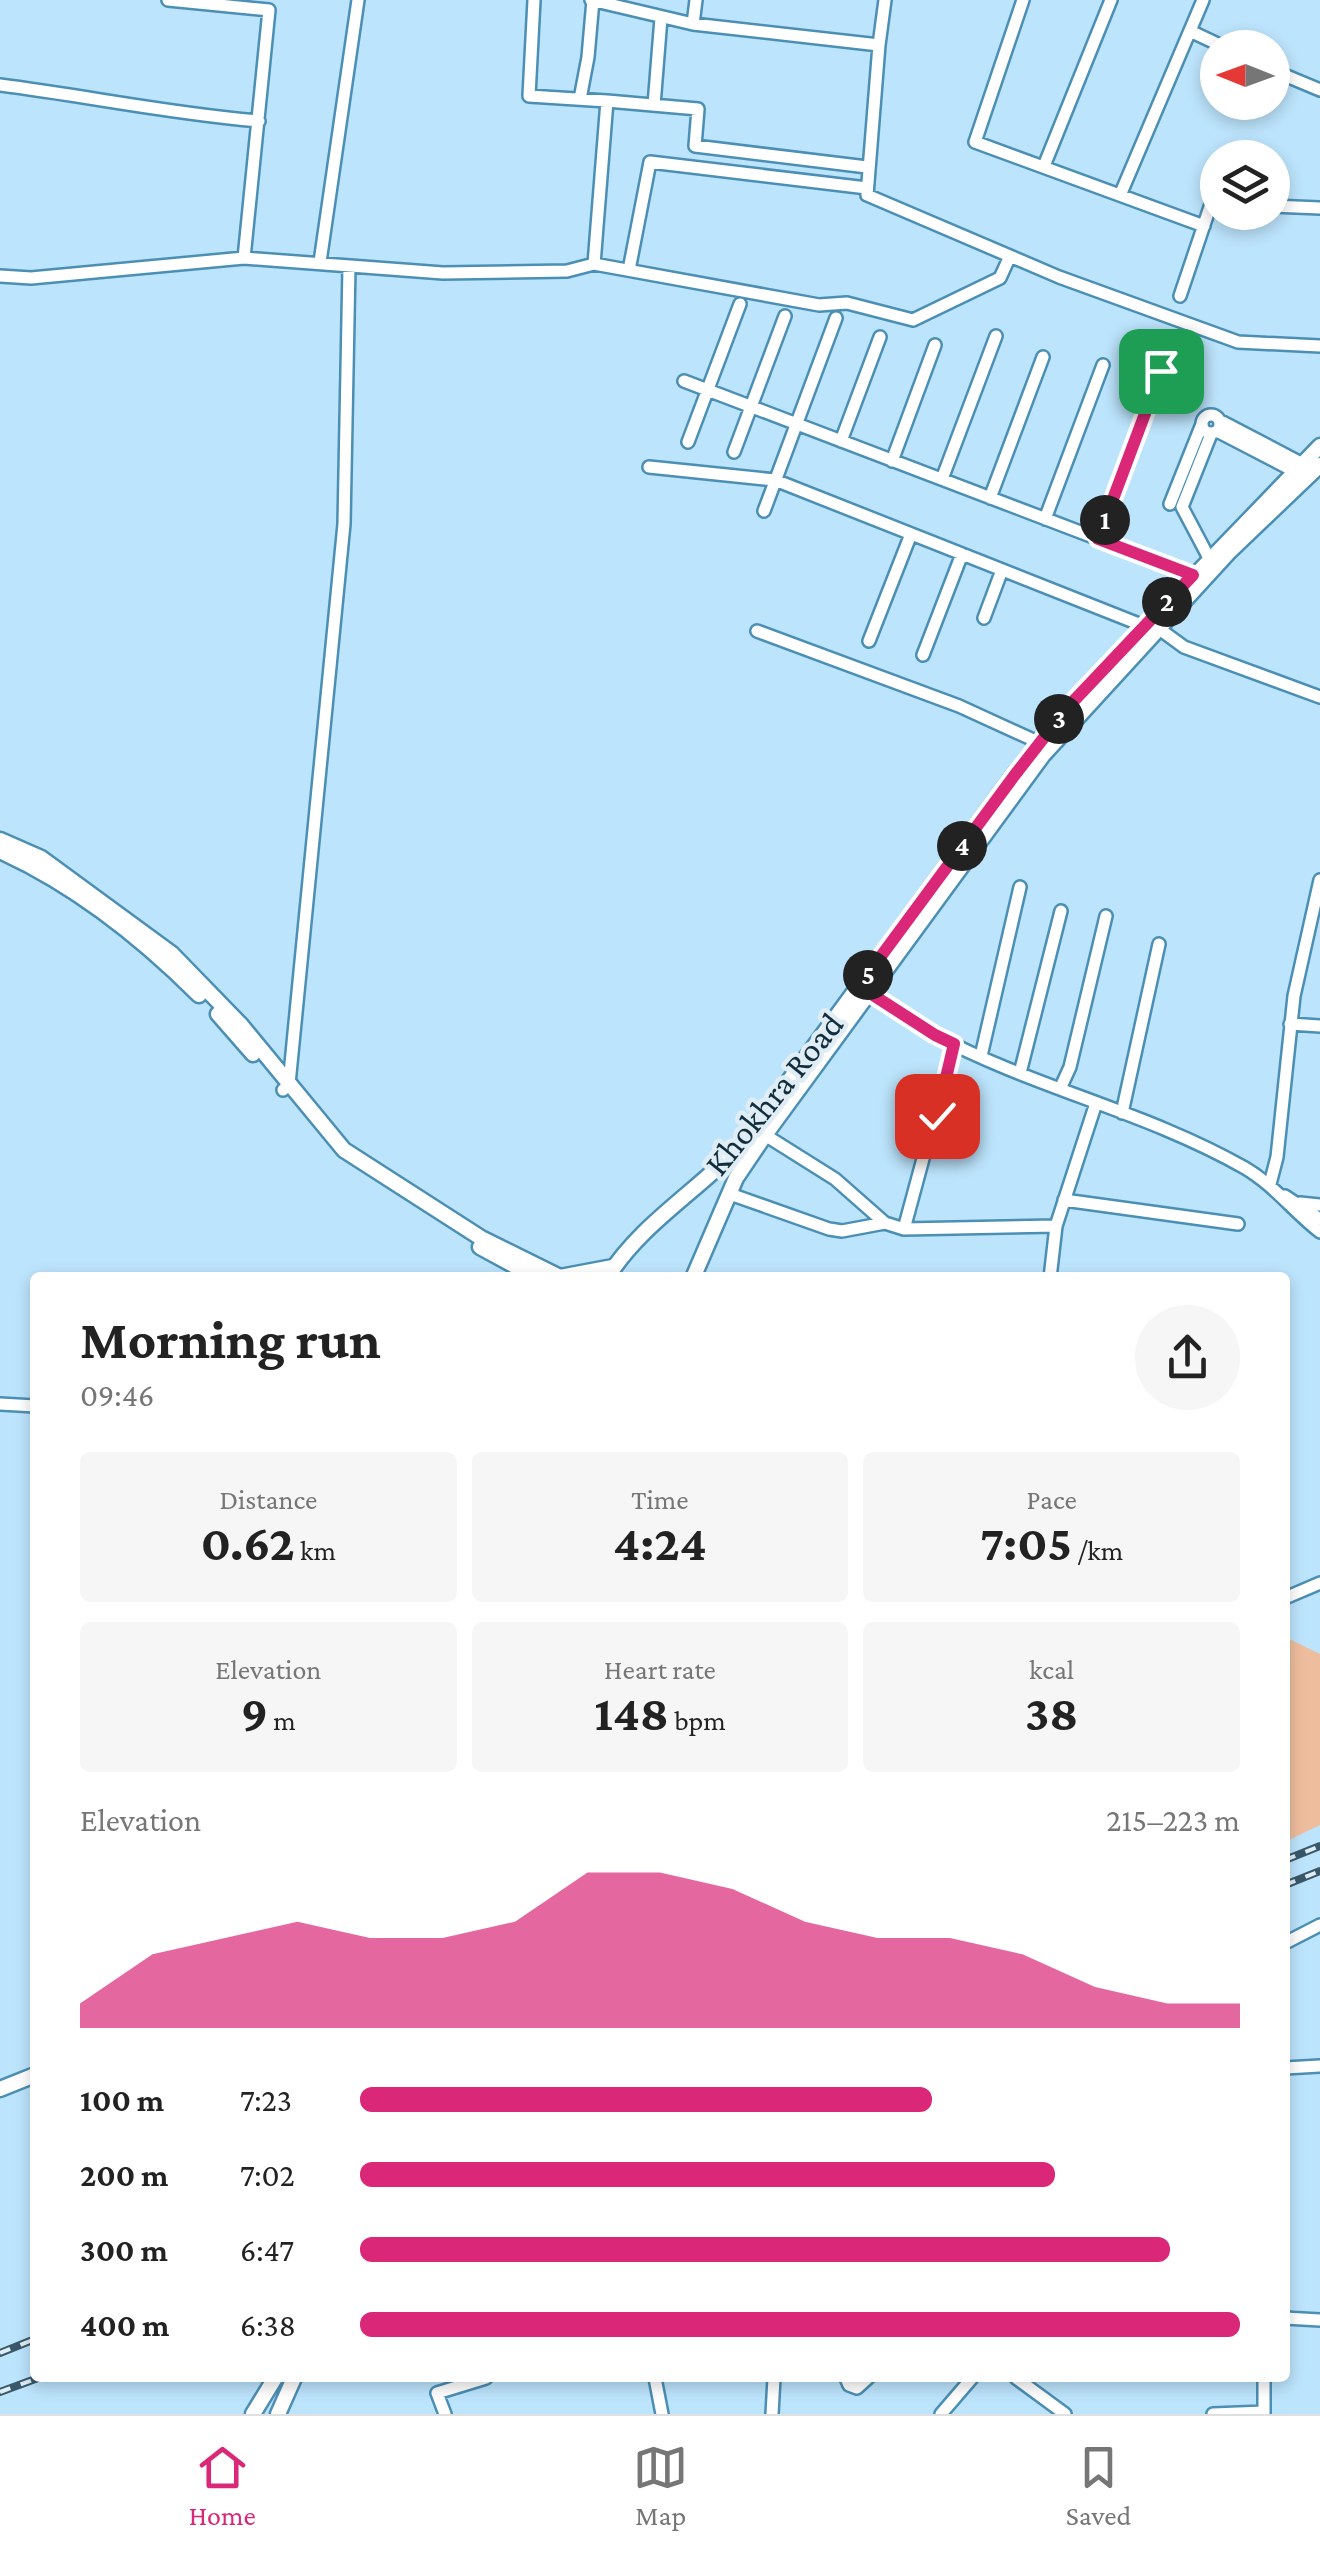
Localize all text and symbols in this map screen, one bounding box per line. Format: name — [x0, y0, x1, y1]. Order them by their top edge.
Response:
north arrow — [1200, 30, 1290, 120]
map controls — [1200, 30, 1290, 230]
button: layers — [1200, 140, 1290, 230]
pin — [1119, 329, 1204, 414]
icon: arrive — [1134, 344, 1189, 399]
pin: 1 — [1080, 495, 1130, 545]
text: 1 — [1100, 504, 1110, 535]
pin: 2 — [1142, 577, 1192, 627]
text: 2 — [1160, 586, 1174, 617]
pin: 3 — [1034, 694, 1084, 744]
text: 3 — [1052, 703, 1066, 734]
pin: 4 — [937, 821, 987, 871]
text: 4 — [954, 830, 970, 861]
pin: 5 — [843, 950, 893, 1000]
text: 5 — [861, 959, 875, 990]
street label: Khokhra Road — [697, 1005, 851, 1183]
pin — [895, 1074, 980, 1159]
icon: check — [910, 1089, 965, 1144]
button: share — [1135, 1305, 1240, 1410]
text: Morning run — [80, 1309, 381, 1370]
text: 09:46 — [80, 1377, 154, 1413]
text: Distance — [219, 1484, 317, 1515]
text: Time — [631, 1484, 689, 1515]
text: Pace — [1026, 1484, 1077, 1515]
text: 0.62 — [201, 1515, 295, 1571]
text: 4:24 — [613, 1515, 707, 1571]
text: 7:05 — [980, 1515, 1072, 1571]
text: km — [295, 1535, 336, 1566]
text: /km — [1072, 1535, 1123, 1566]
text: Elevation — [215, 1654, 321, 1685]
text: Heart rate — [604, 1654, 716, 1685]
text: kcal — [1029, 1654, 1074, 1685]
text: 9 — [241, 1685, 268, 1741]
text: 148 — [594, 1685, 669, 1741]
text: 38 — [1025, 1685, 1078, 1741]
text: m — [268, 1705, 296, 1736]
text: bpm — [669, 1705, 726, 1736]
text: Elevation — [80, 1802, 201, 1838]
text: 215–223 m — [1106, 1802, 1240, 1838]
text: 100 m — [80, 2082, 164, 2118]
text: 7:23 — [240, 2082, 292, 2118]
text: 200 m — [80, 2157, 168, 2193]
text: 7:02 — [240, 2157, 295, 2193]
text: 300 m — [80, 2232, 168, 2268]
text: 6:47 — [240, 2232, 294, 2268]
text: 400 m — [80, 2307, 169, 2343]
text: 6:38 — [240, 2307, 296, 2343]
tab: Home — [189, 2440, 256, 2531]
tab: Map — [633, 2440, 688, 2531]
tab: Saved — [1066, 2440, 1131, 2531]

